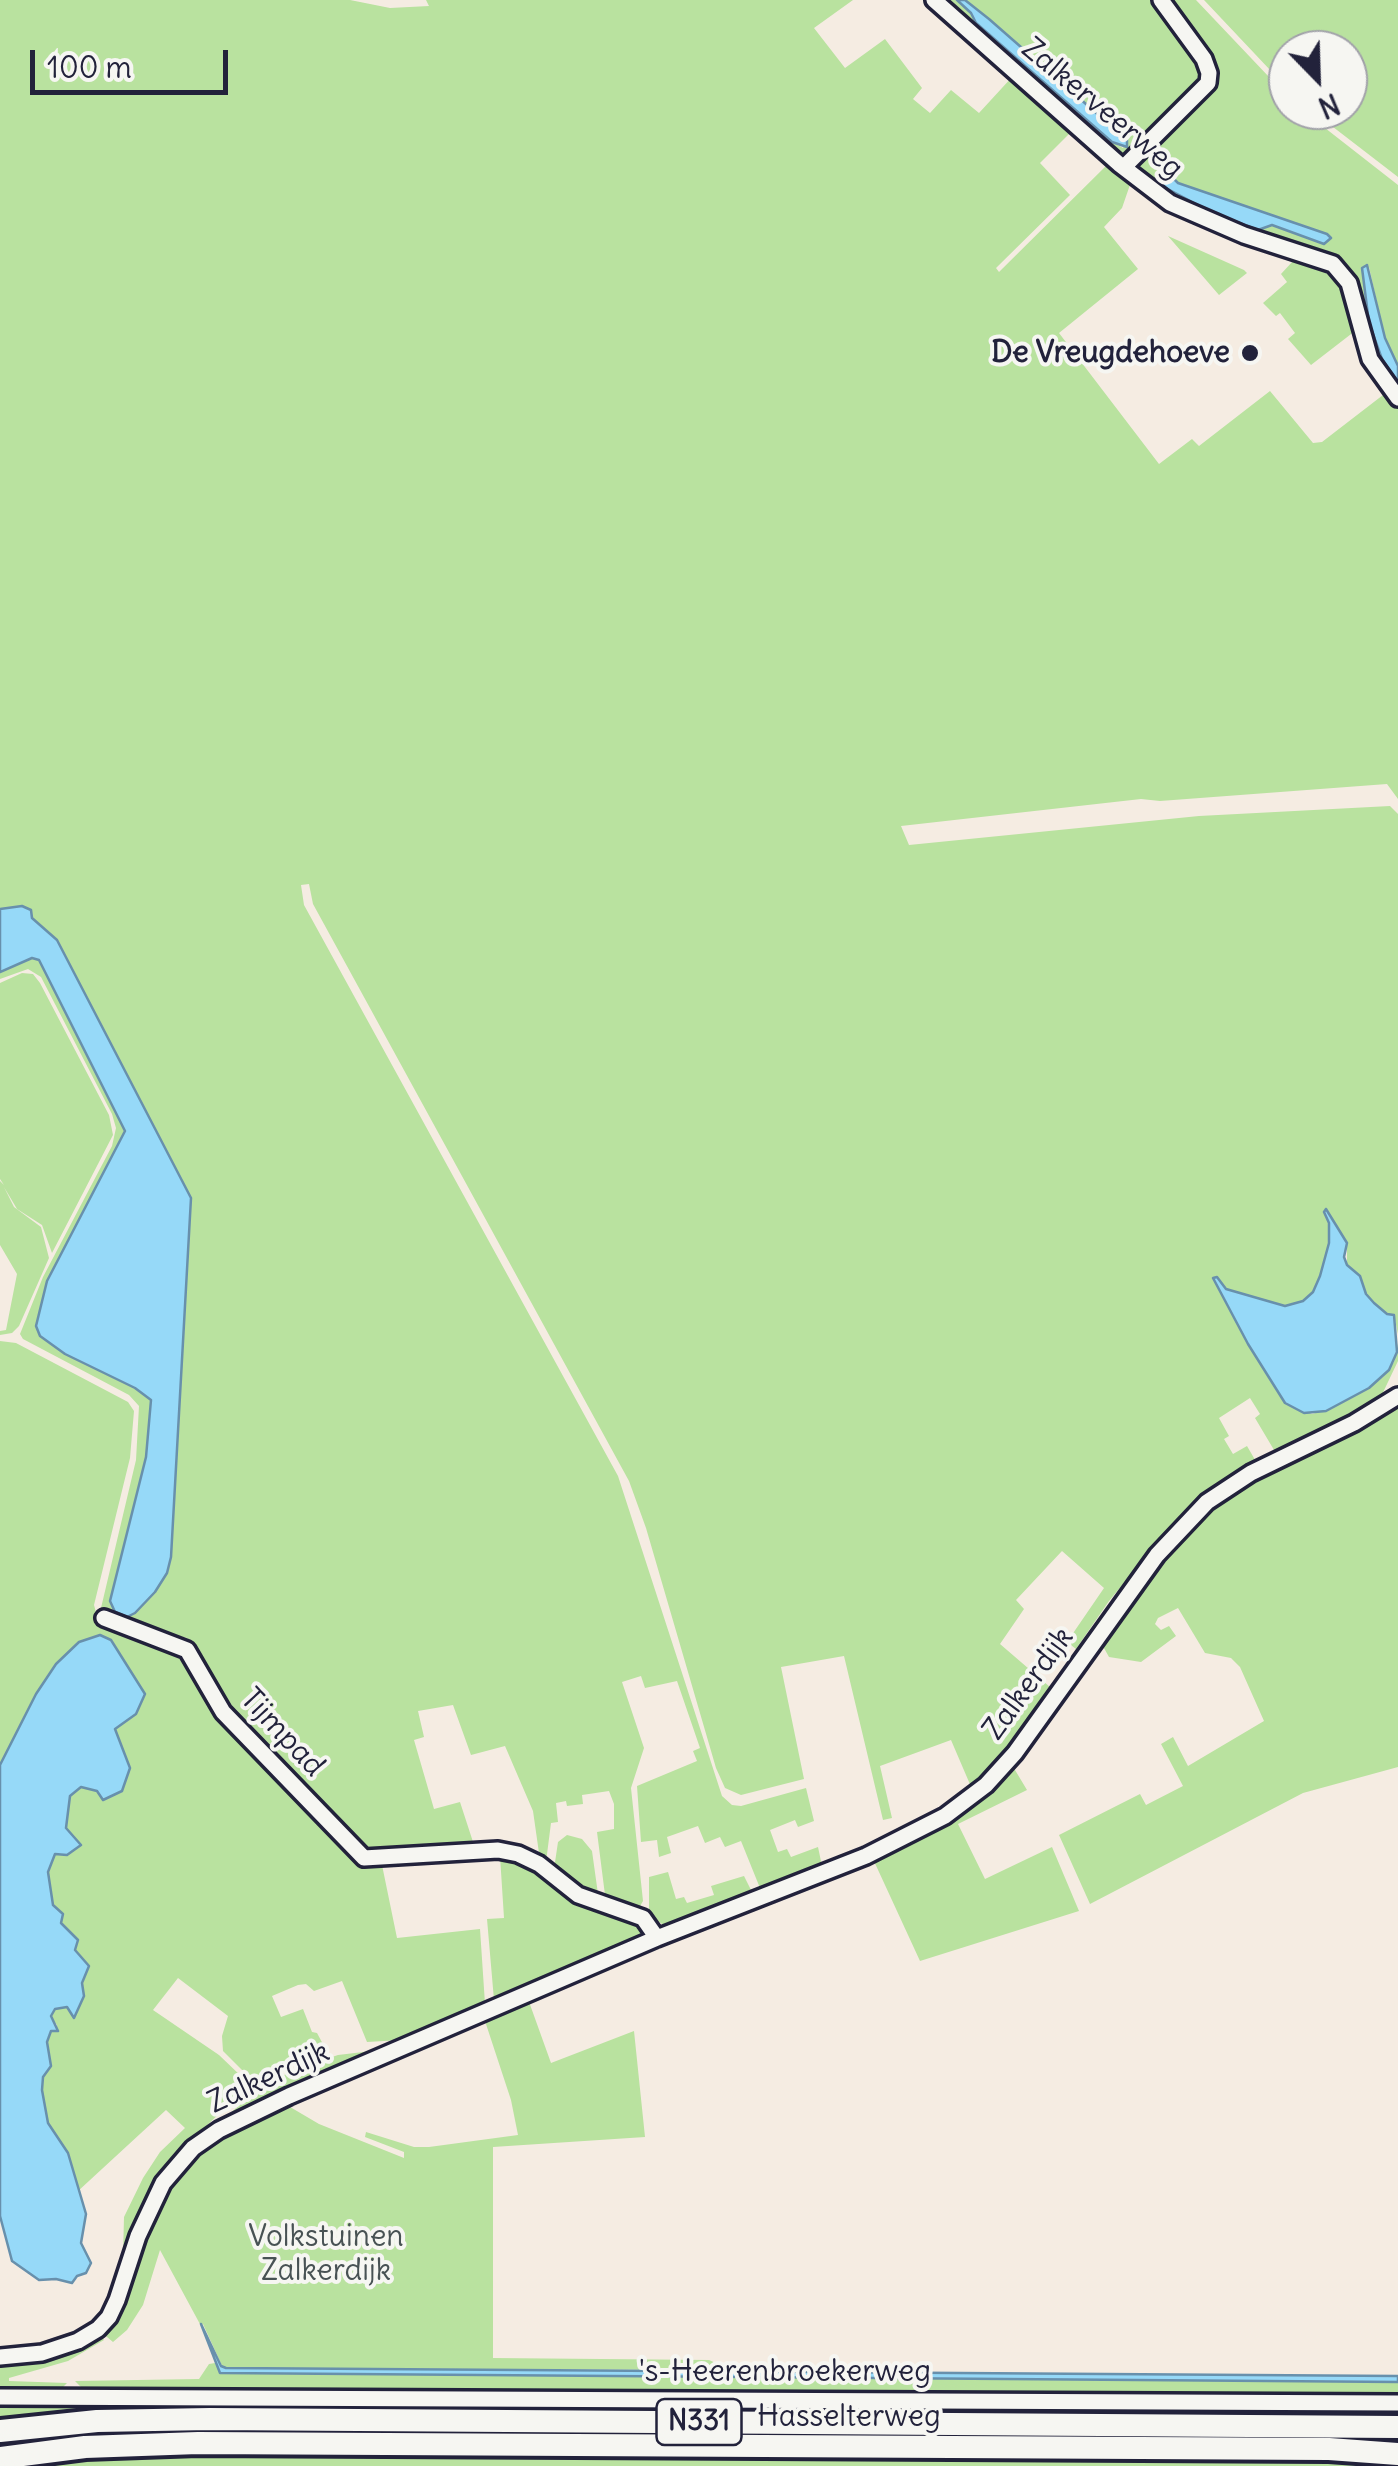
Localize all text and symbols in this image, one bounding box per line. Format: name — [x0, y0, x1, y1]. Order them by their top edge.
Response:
scale bar — [35, 30, 232, 92]
north arrow — [1268, 30, 1368, 130]
street label: Zalkerveerweg — [1014, 31, 1190, 187]
text: 100 m — [47, 48, 132, 86]
text: N — [1313, 85, 1345, 126]
place label: De Vreugdehoeve — [991, 335, 1230, 371]
marker: De Vreugdehoeve — [1239, 342, 1261, 364]
street label: Zalkerdijk — [976, 1621, 1082, 1747]
street label: Tijmpad — [232, 1682, 332, 1784]
street label: Zalkerdijk — [203, 2034, 335, 2122]
park label: Volkstuinen Zalkerdijk — [248, 2219, 404, 2290]
street label: 's-Heerenbroekerweg — [639, 2354, 931, 2390]
road number: N331 — [656, 2399, 742, 2445]
street label: Hasselterweg — [757, 2399, 941, 2435]

